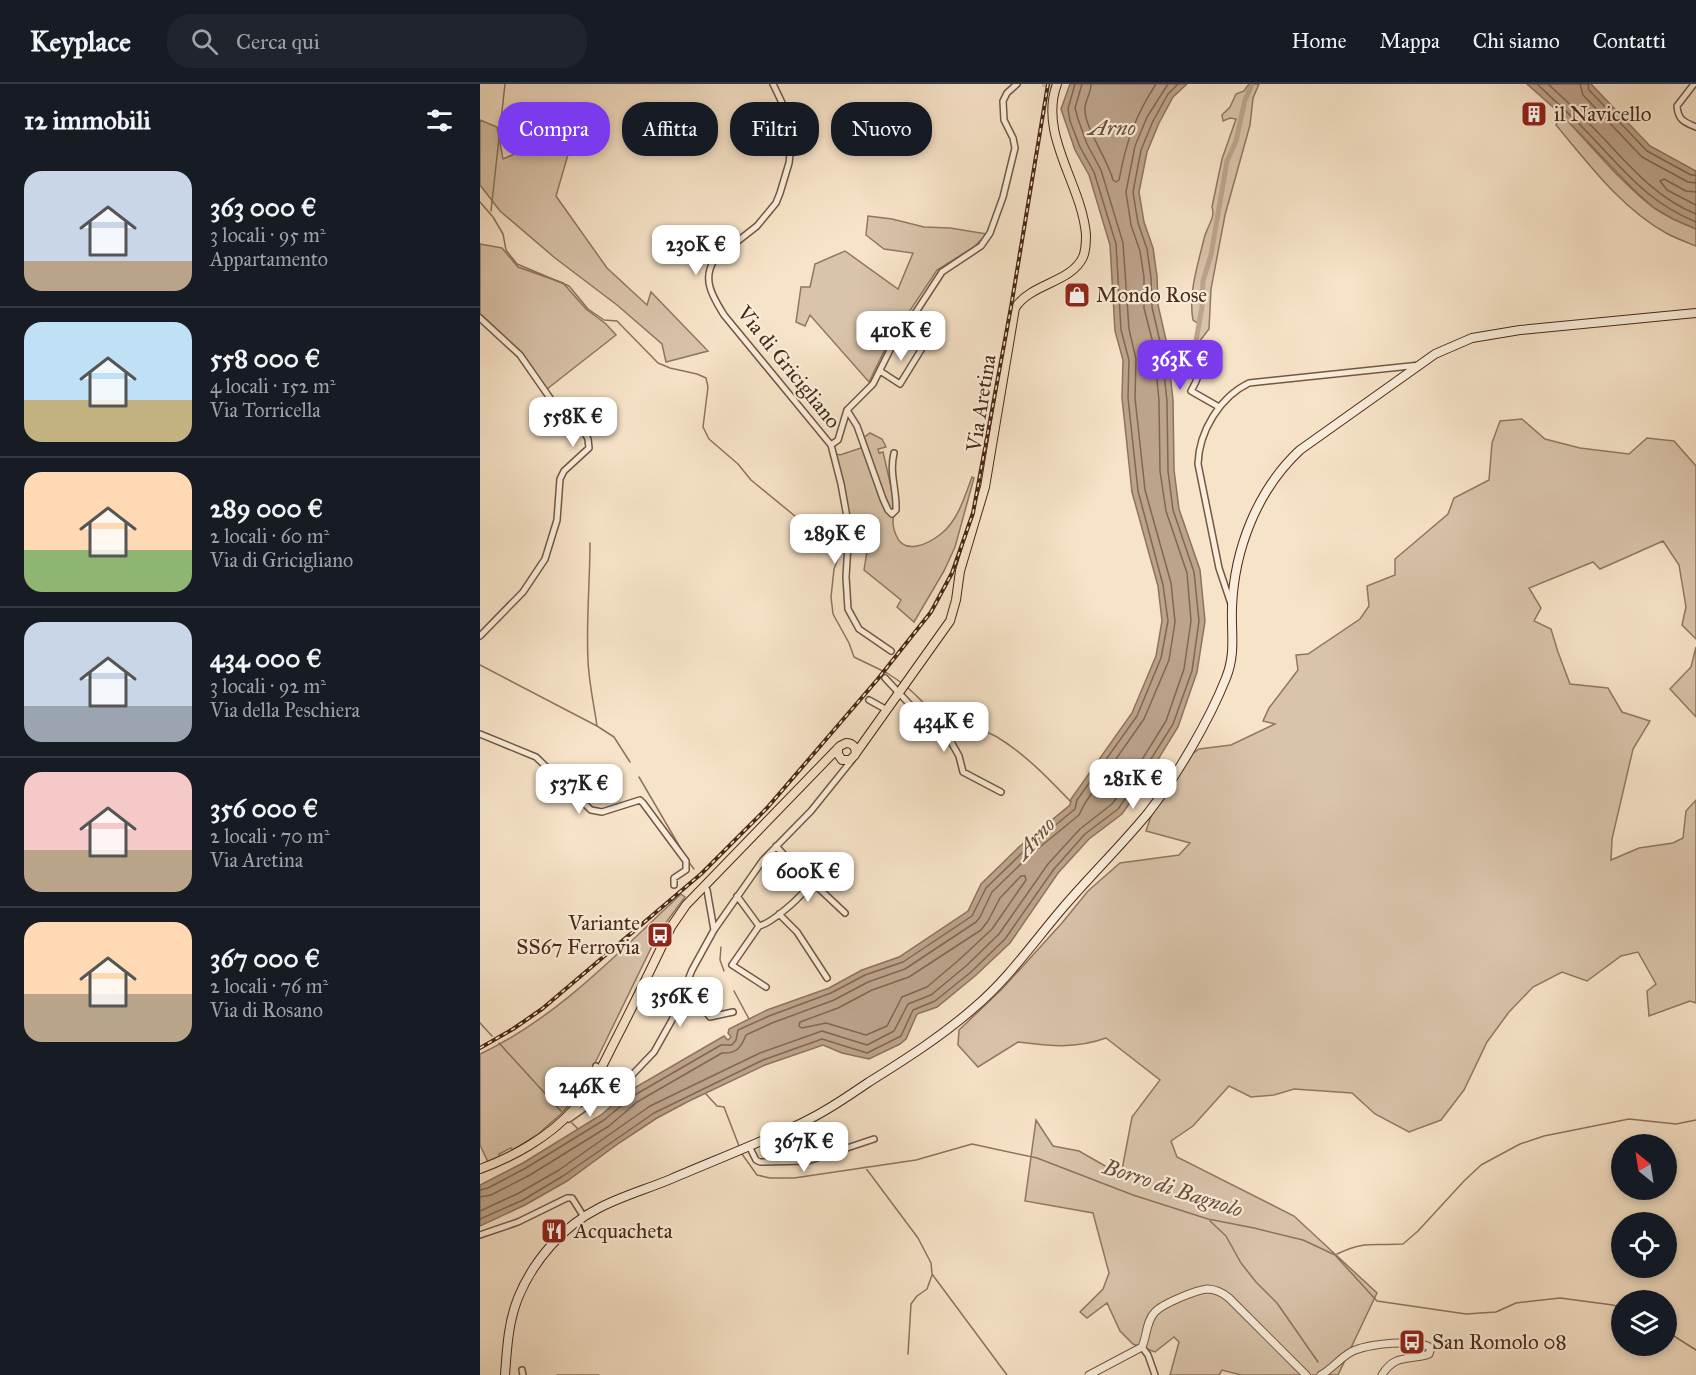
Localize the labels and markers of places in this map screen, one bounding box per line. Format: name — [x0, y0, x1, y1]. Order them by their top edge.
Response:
building icon: il Navicello — [1519, 99, 1549, 129]
place label: il Navicello — [1554, 101, 1652, 127]
pin: 230K € — [647, 225, 745, 276]
shop icon: Mondo Rose — [1062, 280, 1092, 310]
place label: Mondo Rose — [1096, 282, 1207, 308]
pin: 410K € — [852, 311, 950, 362]
pin: 363K € — [1131, 340, 1229, 391]
pin: 558K € — [524, 397, 622, 448]
pin: 289K € — [786, 514, 884, 565]
pin: 434K € — [895, 702, 993, 753]
pin: 281K € — [1084, 759, 1182, 810]
pin: 537K € — [530, 764, 628, 815]
pin: 600K € — [759, 852, 857, 903]
place label: Variante SS67 Ferrovia — [516, 910, 640, 960]
bus stop icon: Variante SS67 Ferrovia — [645, 920, 675, 950]
pin: 356K € — [631, 977, 729, 1028]
pin: 246K € — [541, 1067, 639, 1118]
pin: 367K € — [755, 1122, 853, 1173]
restaurant icon: Acquacheta — [539, 1216, 569, 1246]
place label: Acquacheta — [573, 1218, 673, 1244]
bus stop icon: San Romolo 08 — [1397, 1327, 1427, 1357]
place label: San Romolo 08 — [1432, 1329, 1567, 1355]

